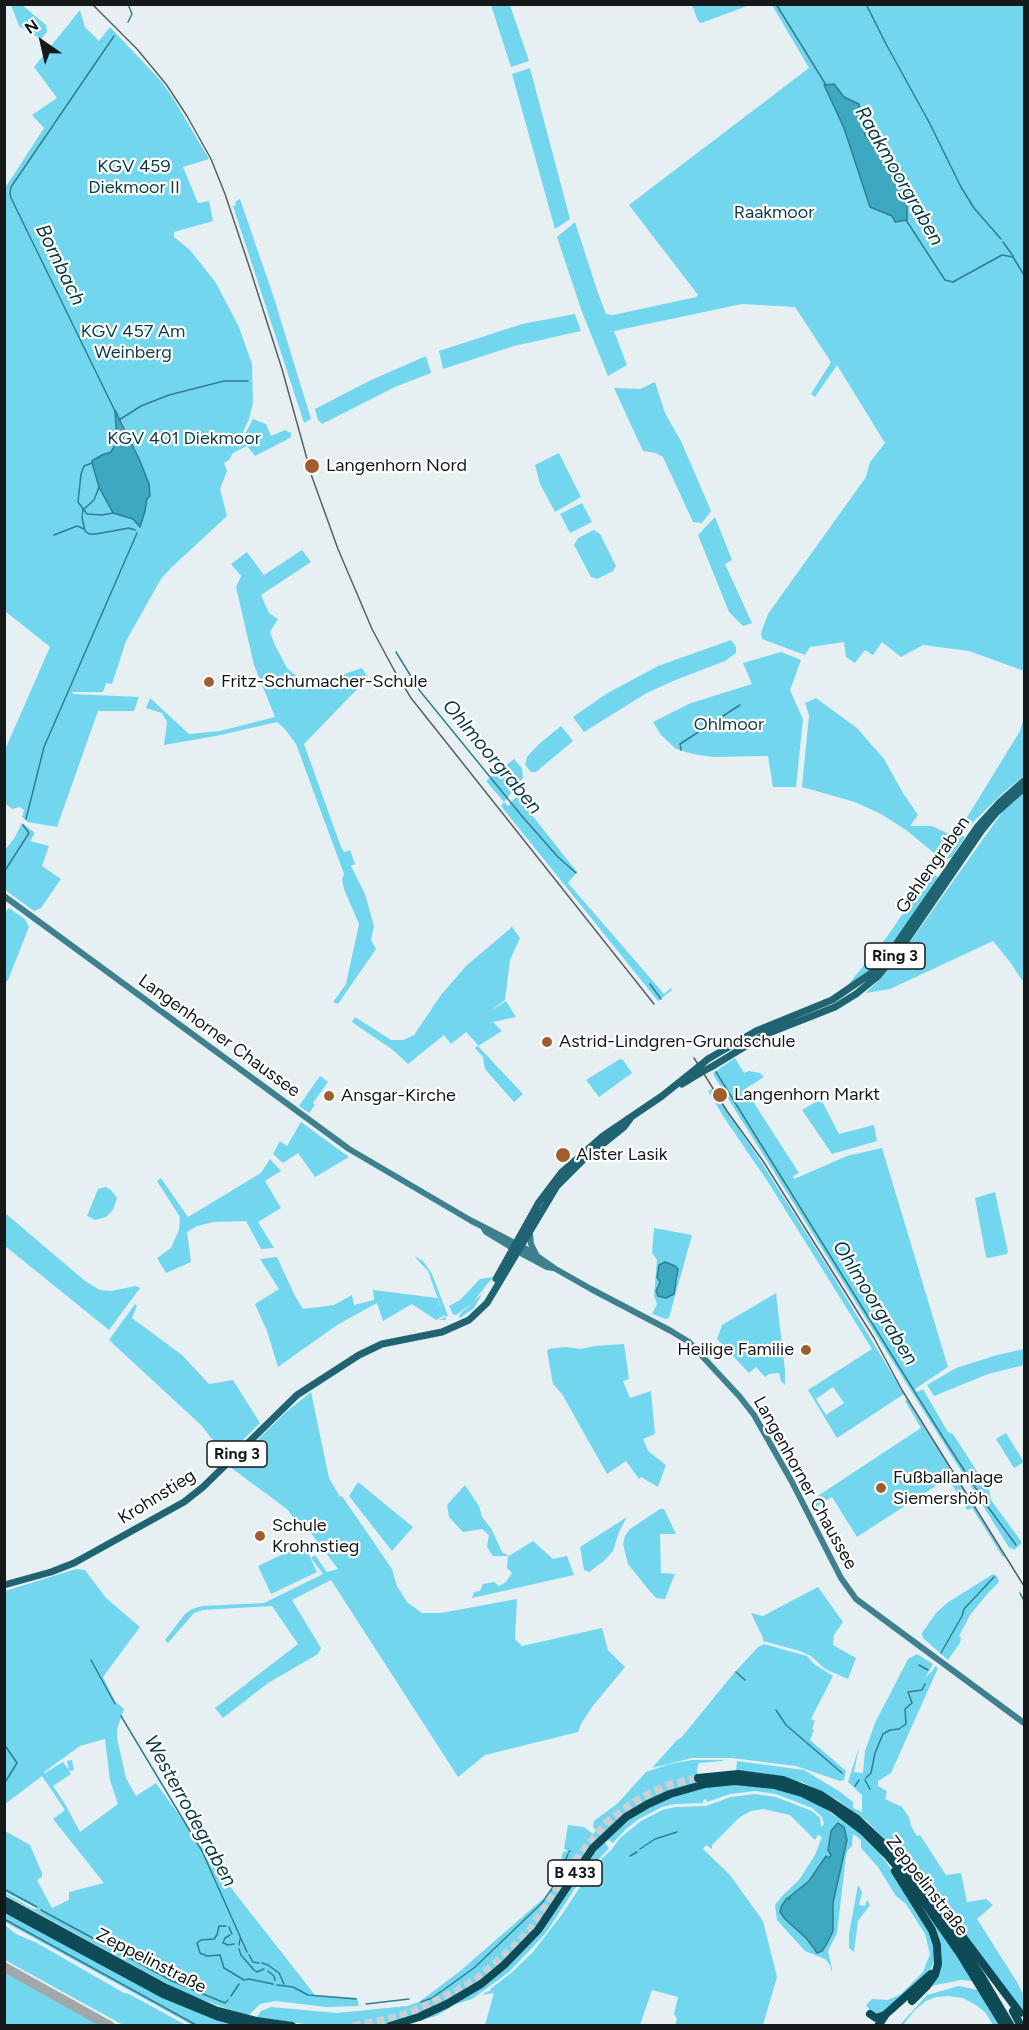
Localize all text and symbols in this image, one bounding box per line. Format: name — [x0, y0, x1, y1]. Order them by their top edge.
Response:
north arrow — [12, 12, 72, 72]
text: N — [21, 15, 42, 38]
water label: Raakmoorgraben — [849, 102, 949, 250]
park label: KGV 459 Diekmoor II — [88, 156, 180, 198]
park label: Raakmoor — [734, 202, 814, 224]
water label: Bornbach — [30, 220, 90, 310]
park label: KGV 457 Am Weinberg — [81, 321, 185, 364]
park label: KGV 401 Diekmoor — [107, 428, 261, 450]
place label: Langenhorn Nord — [326, 455, 467, 477]
marker: Langenhorn Nord — [303, 457, 321, 475]
place label: Fritz-Schumacher-Schule — [221, 671, 427, 693]
marker: Fritz-Schumacher-Schule — [202, 675, 216, 689]
water label: Ohlmoorgraben — [437, 695, 547, 819]
park label: Ohlmoor — [694, 714, 764, 736]
street label: Gehlengraben — [892, 812, 974, 918]
road number: Ring 3 — [865, 943, 925, 969]
street label: Langenhorner Chaussee — [134, 970, 304, 1102]
place label: Astrid-Lindgren-Grundschule — [559, 1031, 795, 1053]
marker: Astrid-Lindgren-Grundschule — [540, 1035, 554, 1049]
place label: Langenhorn Markt — [734, 1084, 880, 1106]
place label: Ansgar-Kirche — [341, 1085, 456, 1107]
marker: Langenhorn Markt — [711, 1086, 729, 1104]
marker: Ansgar-Kirche — [322, 1089, 336, 1103]
place label: Alster Lasik — [576, 1144, 667, 1166]
marker: Alster Lasik — [554, 1146, 572, 1164]
water label: Ohlmoorgraben — [827, 1236, 923, 1370]
place label: Heilige Familie — [677, 1339, 794, 1361]
marker: Heilige Familie — [799, 1343, 813, 1357]
street label: Langenhorner Chaussee — [748, 1393, 862, 1573]
road number: Ring 3 — [207, 1441, 267, 1467]
street label: Krohnstieg — [114, 1465, 200, 1529]
place label: Fußballanlage Siemershöh — [893, 1467, 1003, 1510]
marker: Fußballanlage Siemershöh — [874, 1481, 888, 1495]
place label: Schule Krohnstieg — [272, 1515, 359, 1558]
marker: Schule Krohnstieg — [253, 1529, 267, 1543]
water label: Westerrodegraben — [138, 1731, 242, 1891]
street label: Zeppelinstraße — [881, 1832, 973, 1940]
road number: B 433 — [548, 1860, 602, 1886]
street label: Zeppelinstraße — [92, 1924, 210, 1998]

